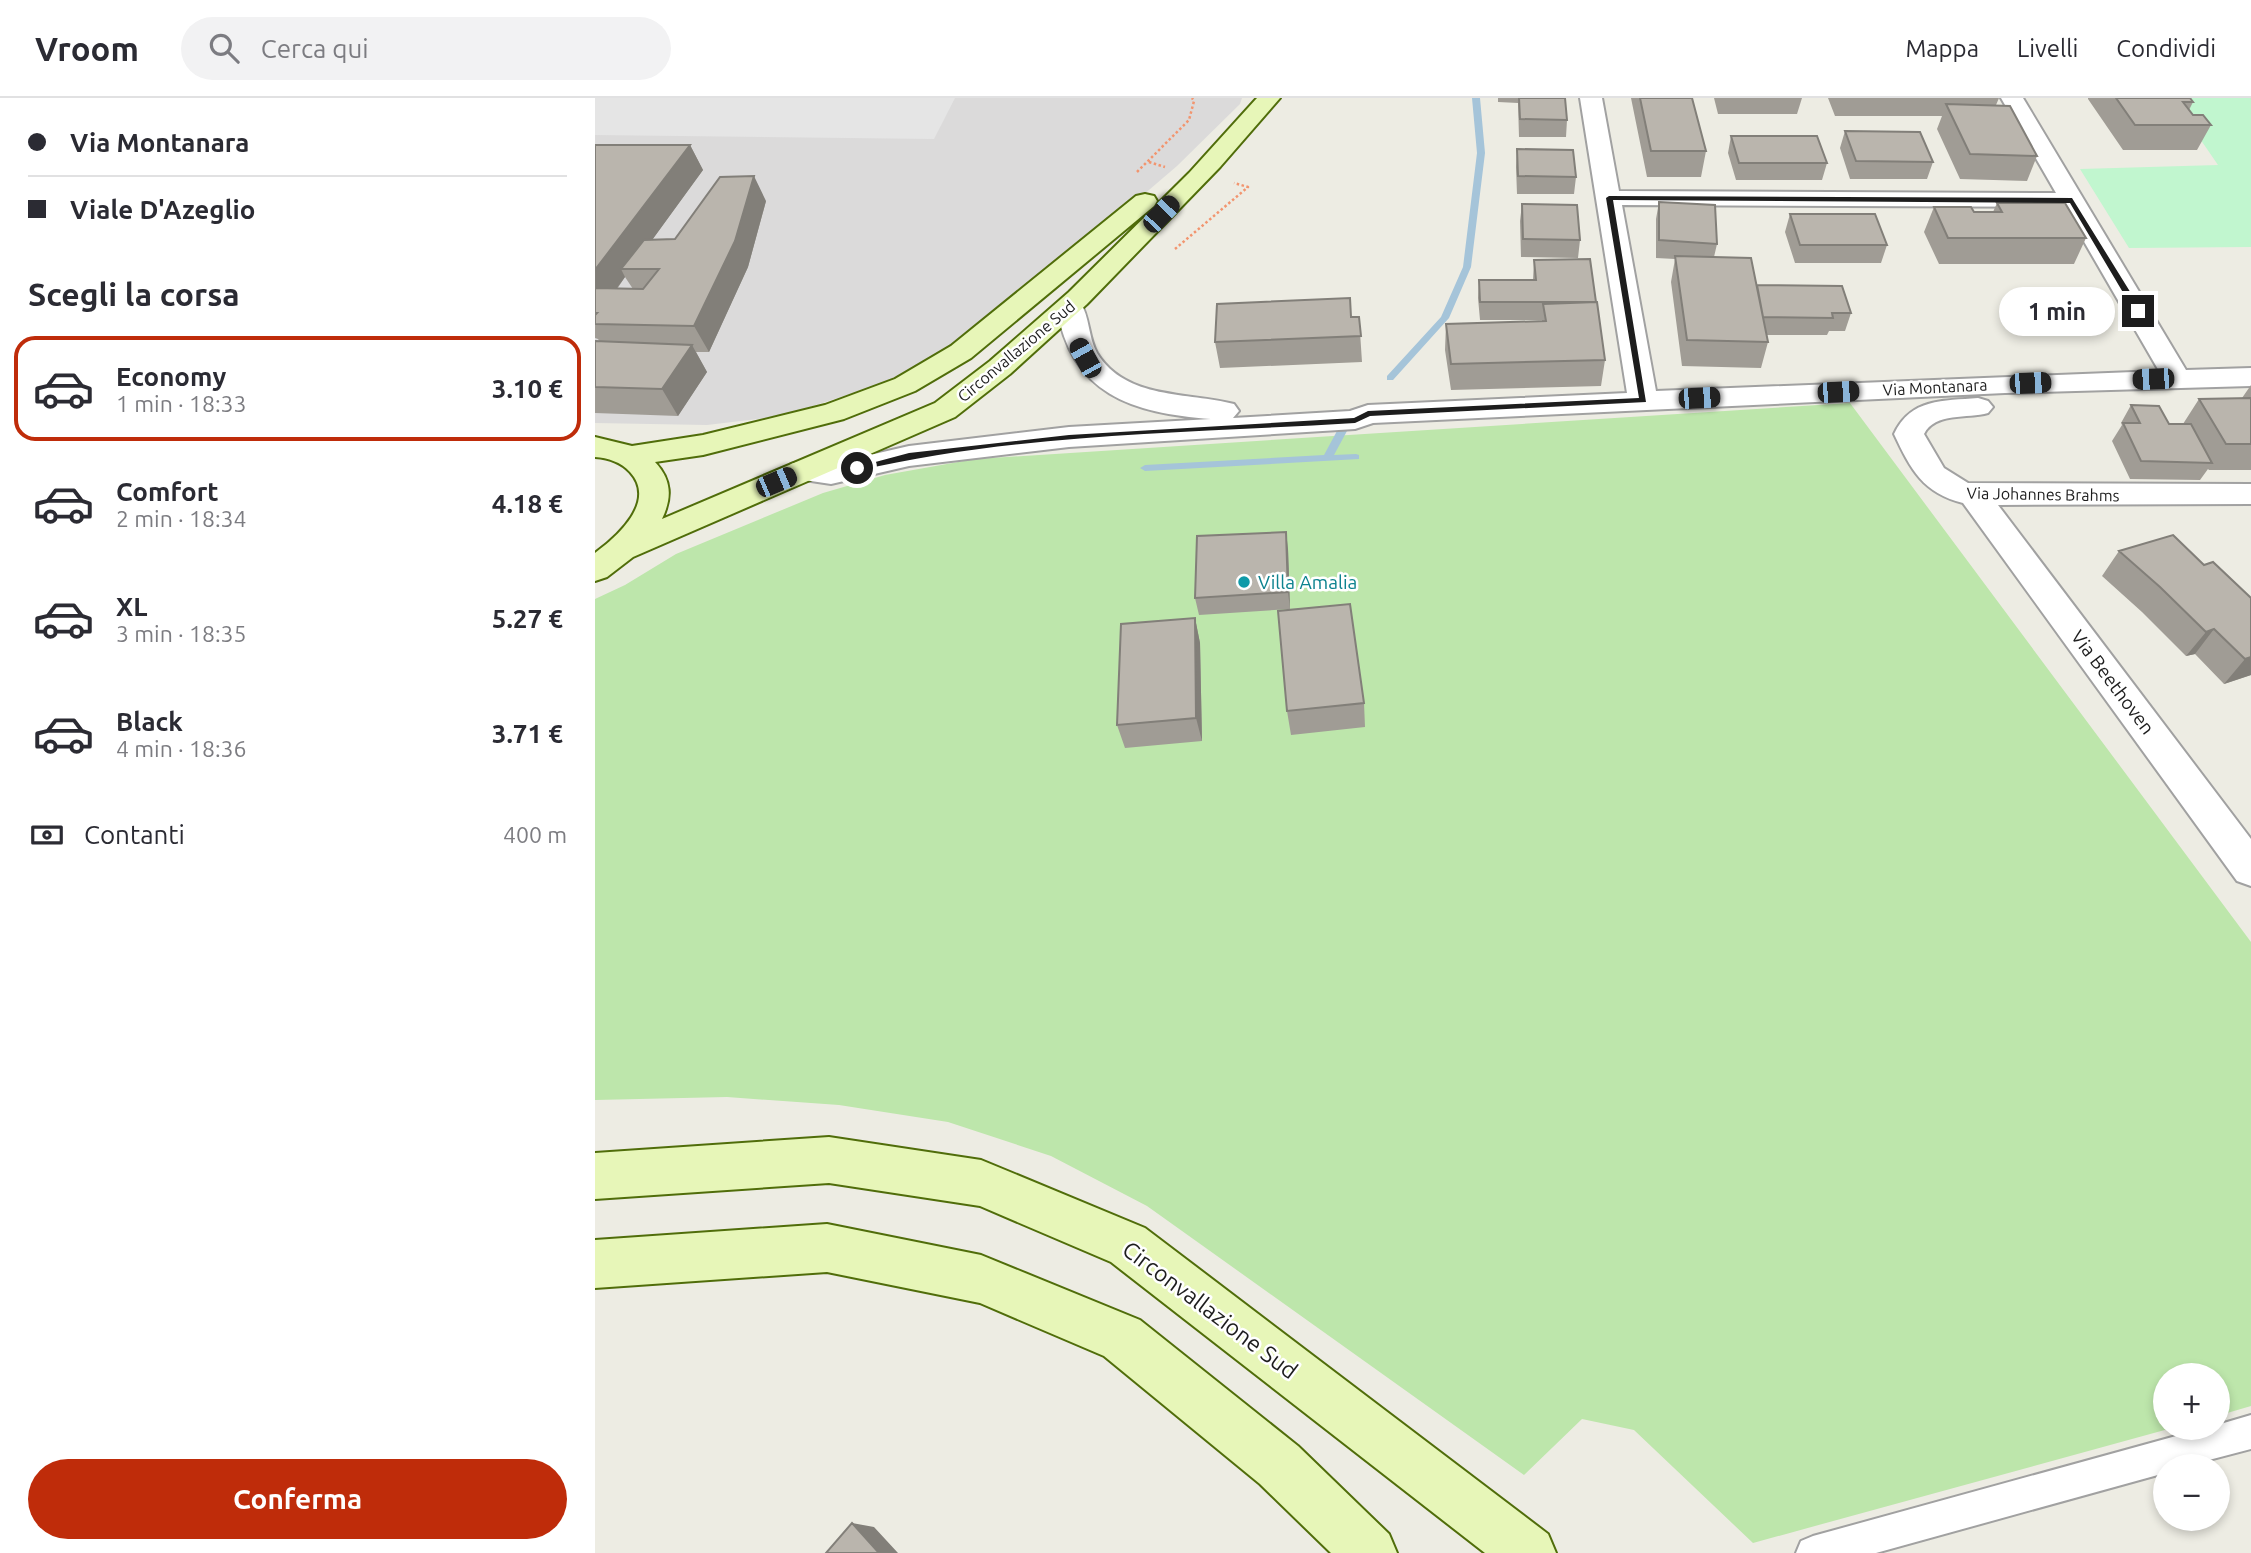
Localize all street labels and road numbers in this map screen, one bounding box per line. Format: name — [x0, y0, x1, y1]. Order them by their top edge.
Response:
street label: Circonvallazione Sud — [954, 297, 1078, 405]
street label: Via Montanara — [1882, 375, 1988, 399]
street label: Via Johannes Brahms — [1966, 484, 2120, 504]
street label: Via Beethoven — [2067, 626, 2159, 738]
street label: Circonvallazione Sud — [1118, 1236, 1302, 1383]

